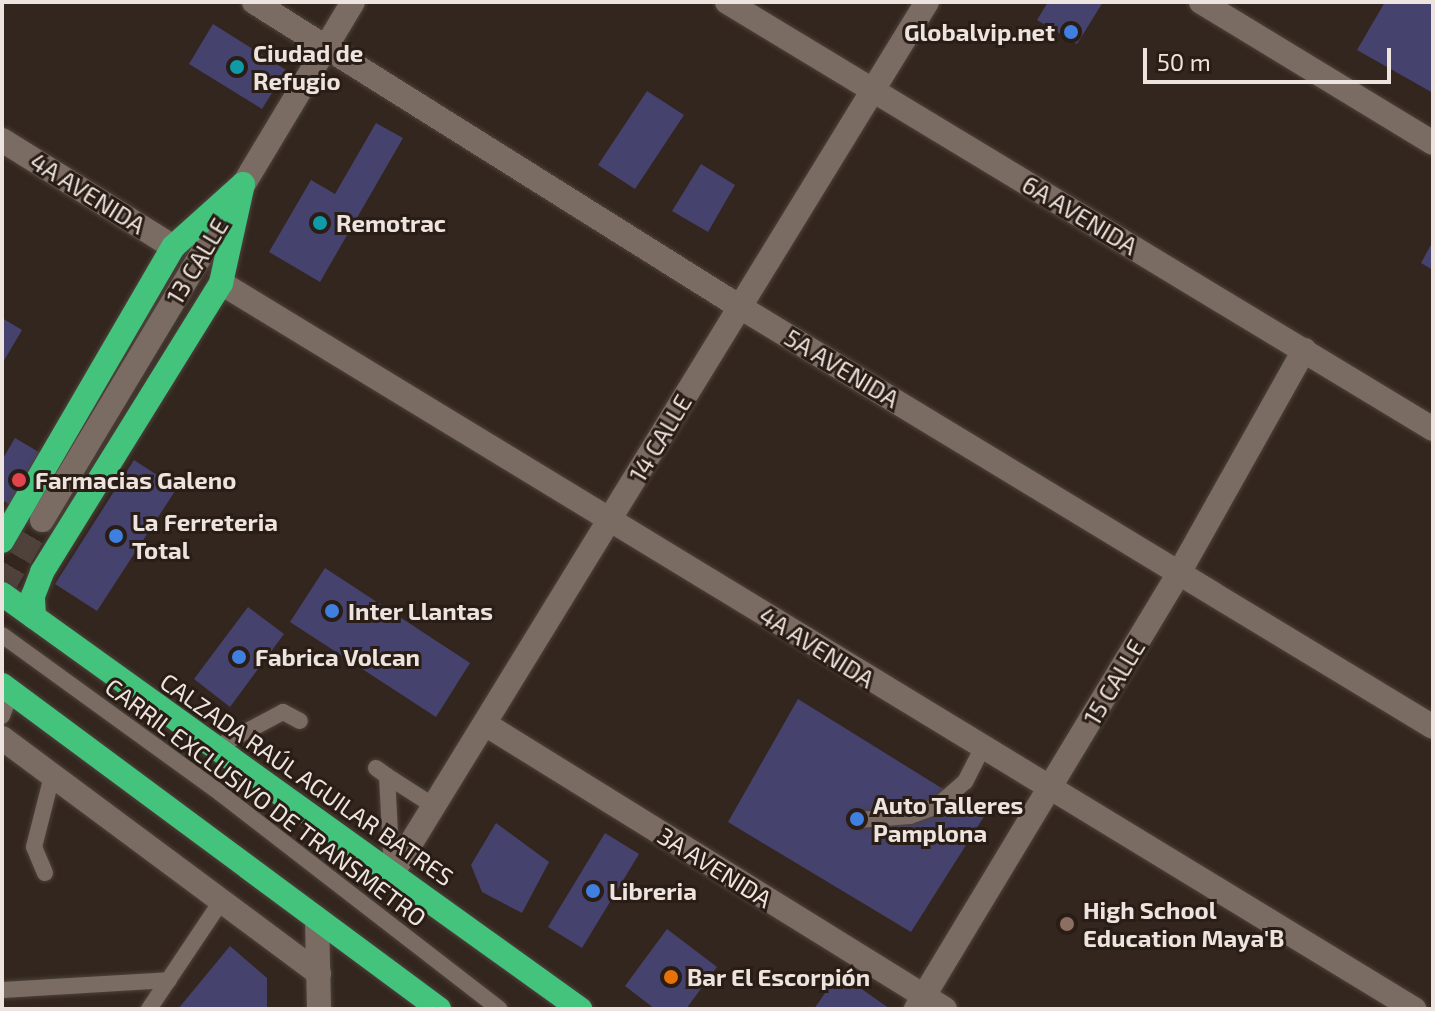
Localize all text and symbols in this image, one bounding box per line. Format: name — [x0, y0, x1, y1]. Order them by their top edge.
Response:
place label: Globalvip.net — [904, 18, 1055, 46]
marker: Globalvip.net — [1062, 23, 1080, 41]
scale bar — [1147, 32, 1395, 82]
place label: Ciudad de Refugio — [253, 39, 363, 95]
text: 50 m — [1157, 47, 1211, 76]
marker: Ciudad de Refugio — [228, 58, 246, 76]
street label: 4A AVENIDA — [25, 146, 151, 240]
street label: 6A AVENIDA — [1017, 169, 1143, 261]
place label: Remotrac — [336, 209, 446, 237]
street label: 13 CALLE — [160, 213, 234, 309]
marker: Remotrac — [311, 214, 329, 232]
street label: 5A AVENIDA — [779, 322, 905, 414]
street label: 14 CALLE — [623, 389, 697, 487]
place label: Farmacias Galeno — [35, 466, 236, 494]
marker: Farmacias Galeno — [10, 471, 28, 489]
place label: La Ferreteria Total — [132, 508, 278, 564]
marker: La Ferreteria Total — [107, 527, 125, 545]
place label: Inter Llantas — [348, 597, 493, 625]
street label: 4A AVENIDA — [754, 600, 880, 694]
marker: Inter Llantas — [323, 602, 341, 620]
street label: 15 CALLE — [1077, 634, 1151, 730]
place label: Fabrica Volcan — [255, 643, 421, 671]
marker: Fabrica Volcan — [230, 648, 248, 666]
street label: CALZADA RAÚL AGUILAR BATRES — [154, 666, 460, 892]
street label: CARRIL EXCLUSIVO DE TRANSMETRO — [100, 672, 432, 932]
place label: Auto Talleres Pamplona — [873, 791, 1024, 847]
marker: Auto Talleres Pamplona — [848, 810, 866, 828]
street label: 3A AVENIDA — [652, 820, 778, 914]
place label: Libreria — [609, 877, 697, 905]
marker: Libreria — [584, 882, 602, 900]
place label: High School Education Maya'B — [1083, 896, 1284, 952]
marker: High School Education Maya'B — [1058, 915, 1076, 933]
place label: Bar El Escorpión — [687, 963, 871, 991]
marker: Bar El Escorpión — [662, 968, 680, 986]

